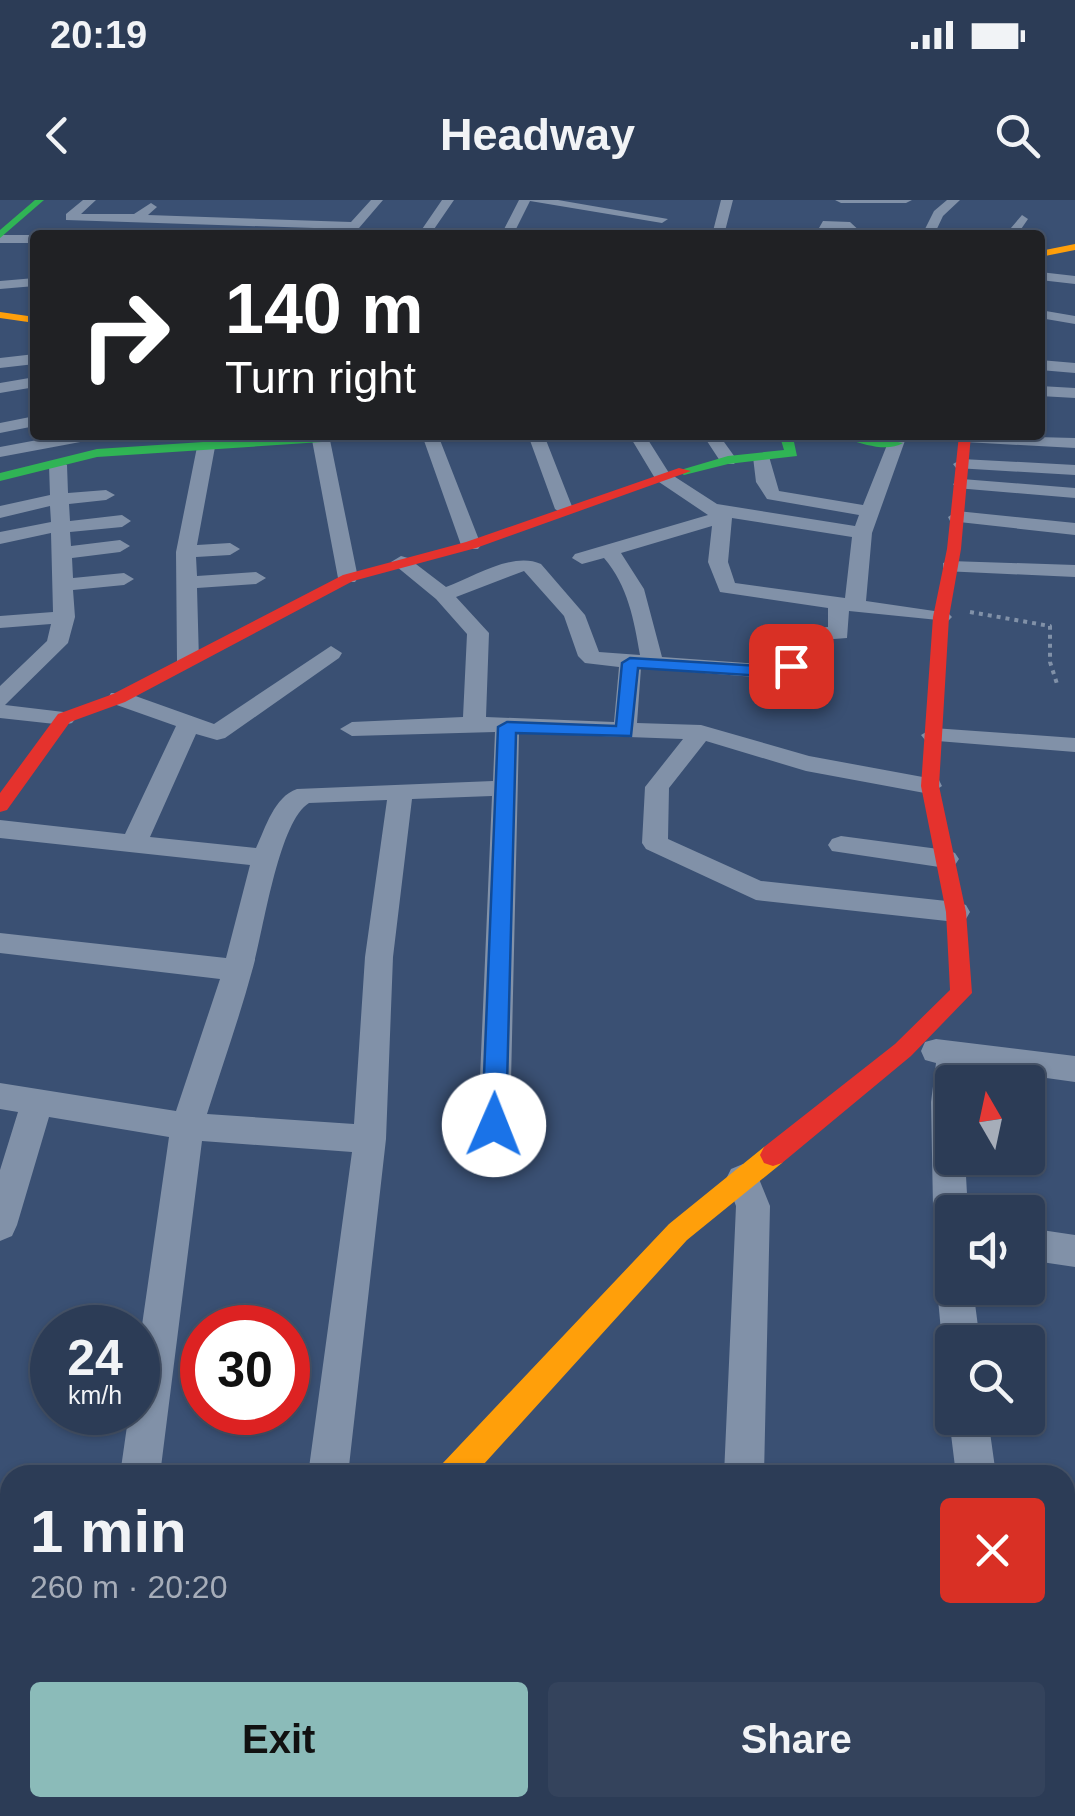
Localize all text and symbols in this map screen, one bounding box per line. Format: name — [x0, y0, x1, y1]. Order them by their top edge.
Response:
text: 20:19 — [50, 14, 147, 56]
icon: back — [30, 108, 85, 163]
icon: search — [990, 108, 1045, 163]
text: Headway — [440, 109, 635, 160]
icon: right — [60, 270, 190, 400]
text: 140 m — [225, 270, 423, 348]
text: Turn right — [225, 352, 416, 403]
pin — [749, 624, 834, 709]
icon: arrive — [764, 639, 819, 694]
north arrow — [935, 1065, 1045, 1175]
map controls — [935, 1065, 1045, 1435]
position arrow — [442, 1073, 546, 1177]
button: sound — [935, 1195, 1045, 1305]
speed limit sign: 30 — [180, 1305, 310, 1435]
button: search — [935, 1325, 1045, 1435]
text: 24 — [67, 1330, 123, 1386]
text: km/h — [68, 1381, 122, 1409]
text: 1 min — [30, 1498, 187, 1565]
button: close — [940, 1498, 1045, 1603]
text: 260 m · 20:20 — [30, 1569, 227, 1605]
button: Exit — [30, 1682, 528, 1797]
button: Share — [548, 1682, 1045, 1797]

